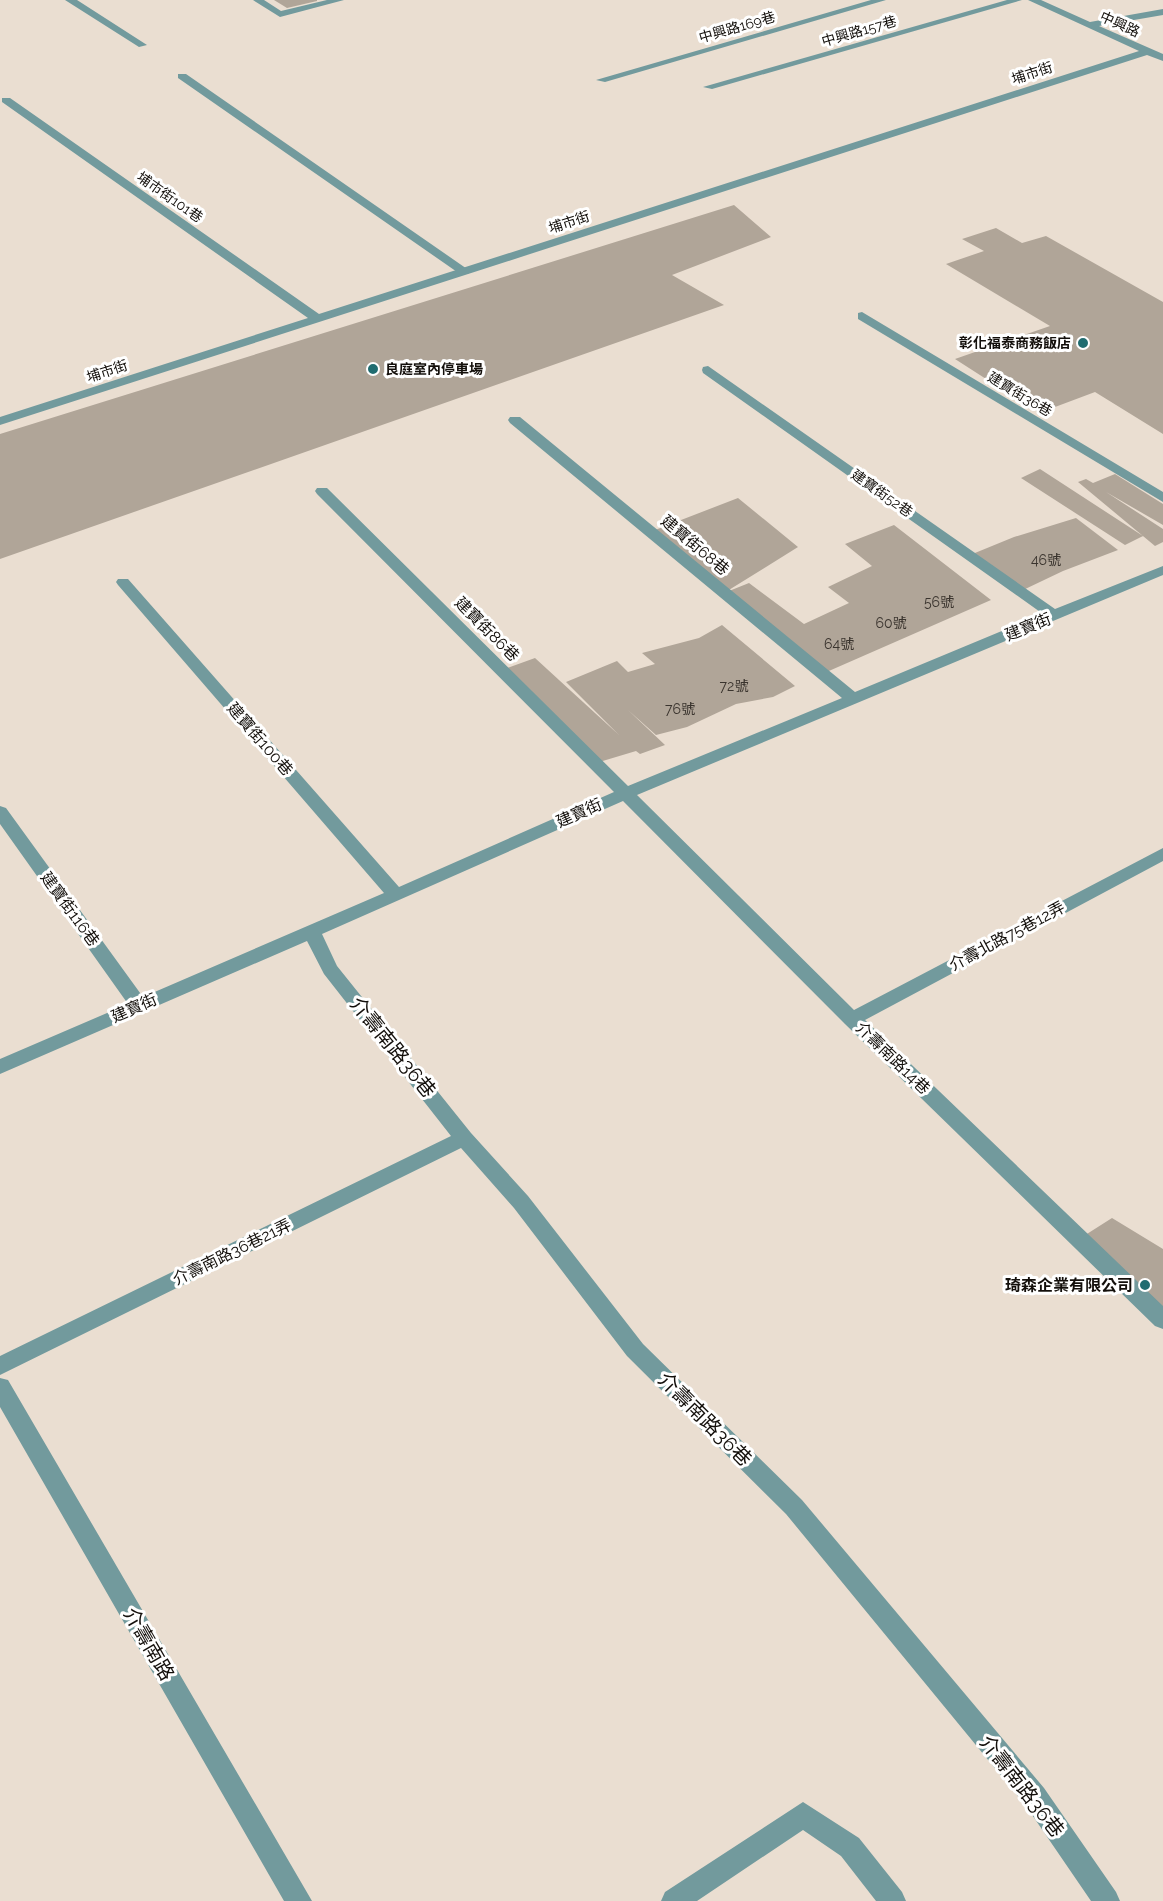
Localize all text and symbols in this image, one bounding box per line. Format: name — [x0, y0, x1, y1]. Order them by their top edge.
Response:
street label: 中興路169巷 — [697, 8, 777, 46]
street label: 中興路 — [1098, 8, 1142, 40]
street label: 中興路157巷 — [820, 13, 898, 49]
street label: 埔市街 — [1010, 59, 1054, 87]
street label: 埔市街101巷 — [134, 168, 206, 226]
street label: 埔市街 — [547, 208, 591, 236]
place label: 彰化福泰商務飯店 — [959, 335, 1071, 351]
marker: 彰化福泰商務飯店 — [1076, 336, 1090, 350]
street label: 埔市街 — [85, 357, 129, 385]
place label: 良庭室內停車場 — [385, 361, 483, 377]
marker: 良庭室內停車場 — [366, 362, 380, 376]
street label: 建寶街36巷 — [985, 369, 1055, 419]
street label: 建寶街52巷 — [848, 466, 916, 520]
street label: 建寶街68巷 — [657, 511, 733, 579]
house number: 46號 — [1031, 552, 1061, 568]
street label: 建寶街86巷 — [451, 593, 523, 665]
house number: 56號 — [924, 594, 954, 610]
street label: 建寶街 — [1002, 609, 1054, 645]
house number: 60號 — [875, 615, 907, 631]
house number: 64號 — [824, 636, 854, 652]
house number: 72號 — [720, 678, 748, 694]
street label: 建寶街100巷 — [223, 699, 297, 779]
house number: 76號 — [665, 701, 695, 717]
street label: 建寶街 — [553, 795, 605, 831]
street label: 建寶街116巷 — [37, 868, 103, 950]
street label: 介壽北路75巷12弄 — [946, 898, 1068, 974]
street label: 建寶街 — [108, 990, 160, 1026]
street label: 介壽南路36巷 — [345, 992, 441, 1102]
street label: 介壽南路14巷 — [852, 1018, 934, 1098]
street label: 介壽南路36巷21弄 — [170, 1215, 294, 1289]
place label: 琦森企業有限公司 — [1005, 1276, 1133, 1295]
marker: 琦森企業有限公司 — [1138, 1278, 1152, 1292]
street label: 介壽南路36巷 — [653, 1367, 757, 1471]
street label: 介壽南路 — [119, 1603, 179, 1685]
street label: 介壽南路36巷 — [975, 1730, 1069, 1842]

